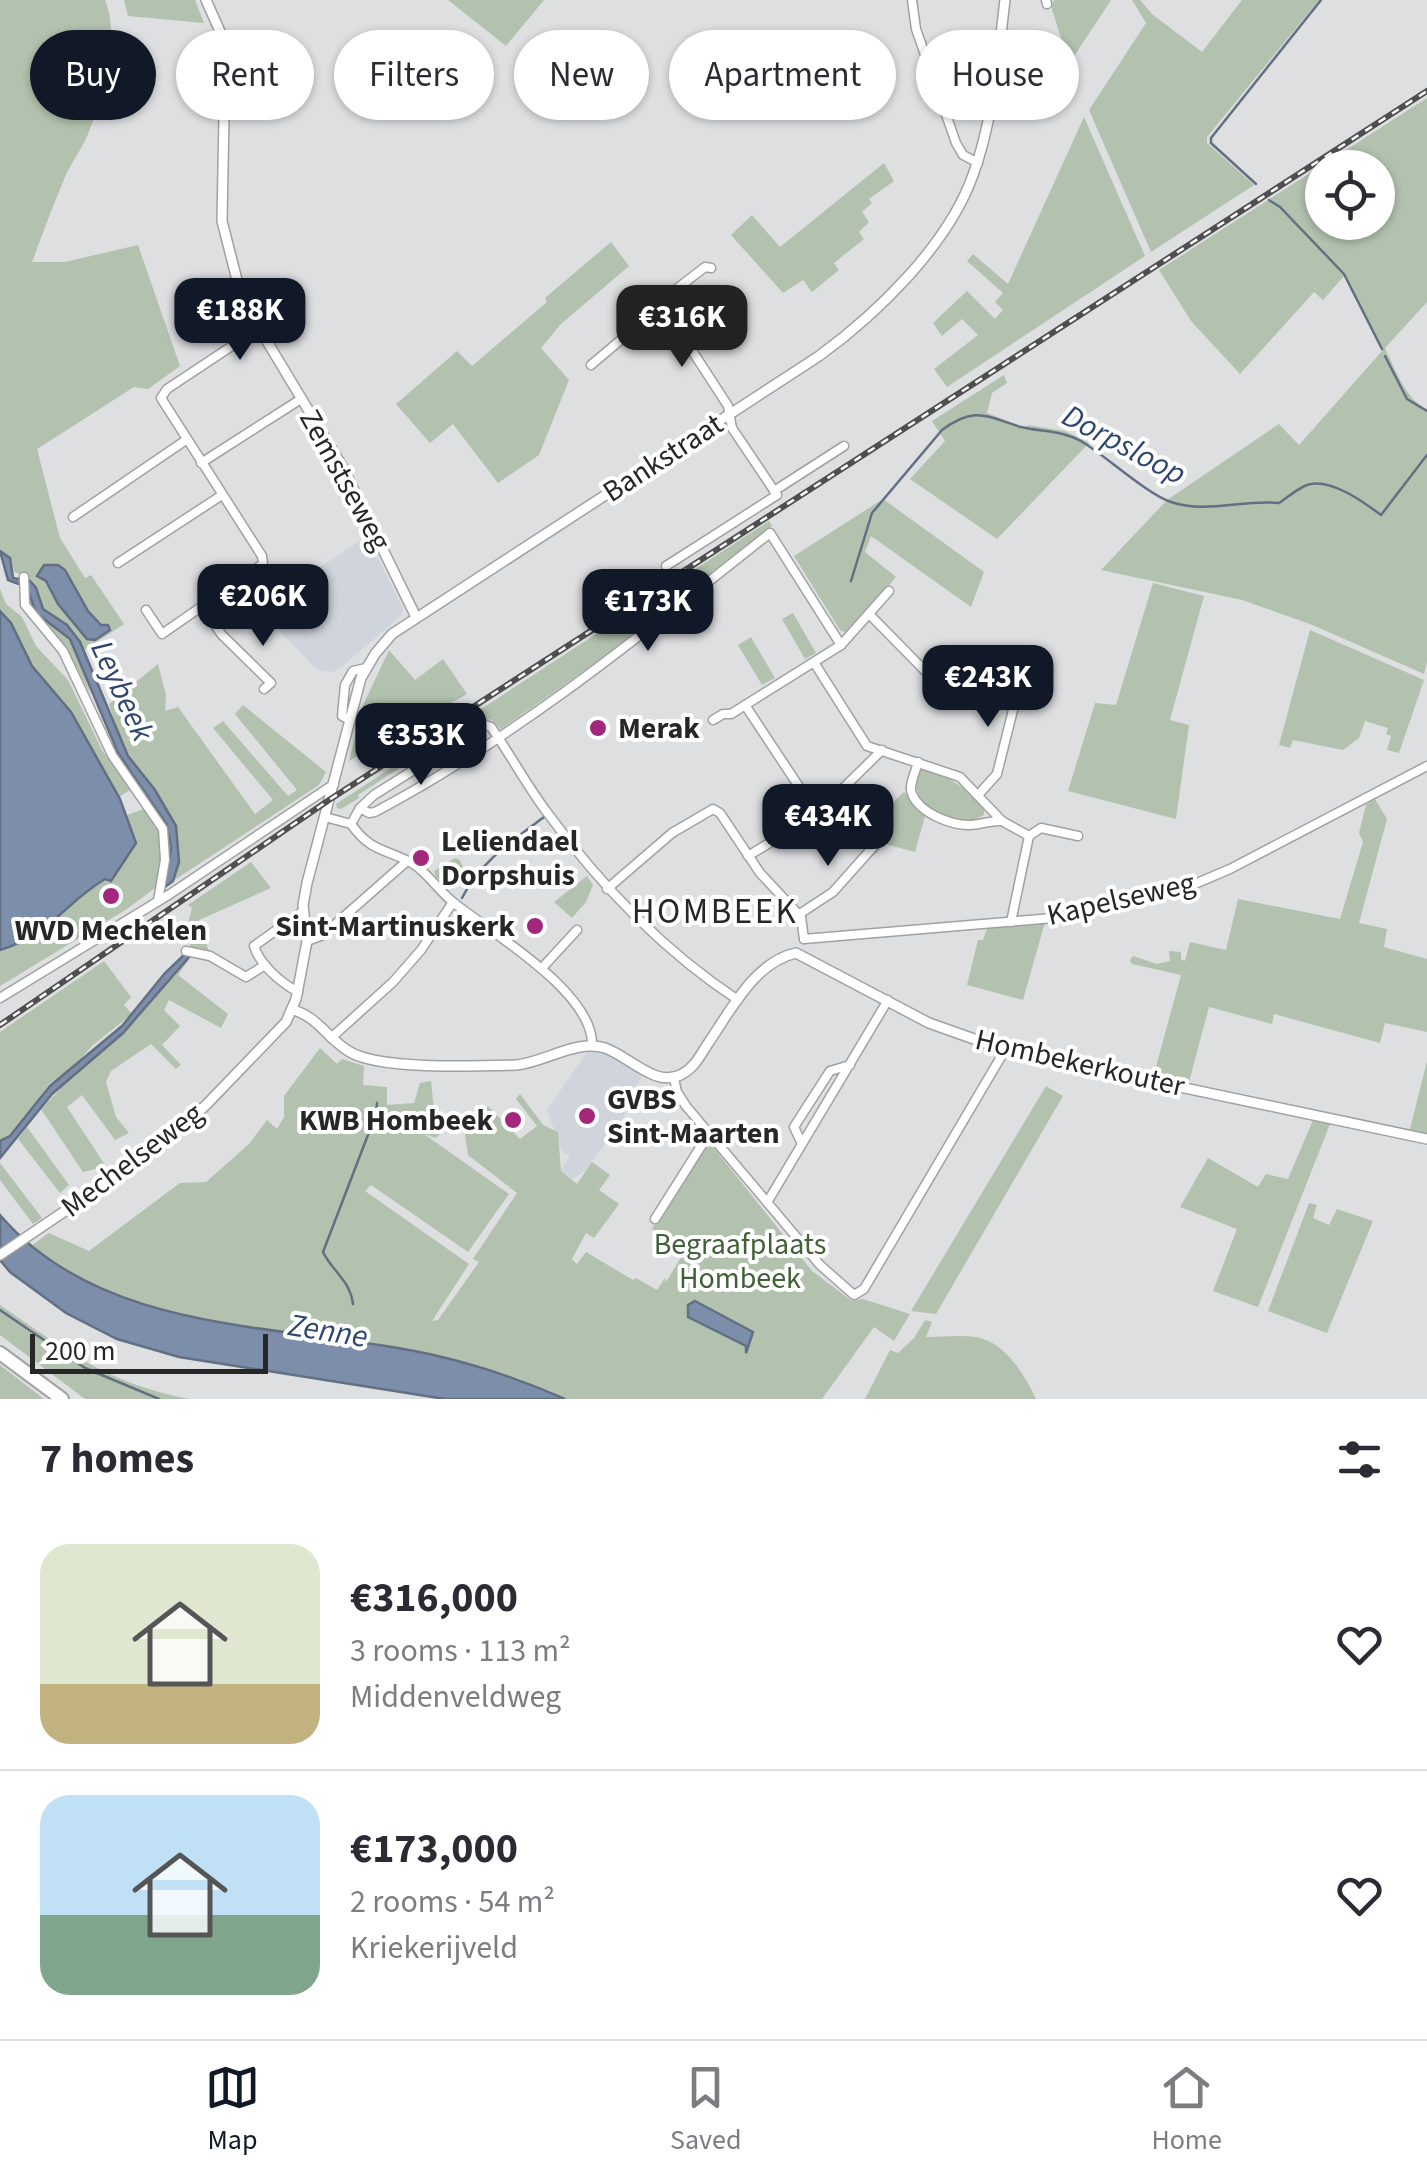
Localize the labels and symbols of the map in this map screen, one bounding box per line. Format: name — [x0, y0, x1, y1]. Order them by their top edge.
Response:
pin: €188K — [170, 278, 310, 363]
pin: €316K — [612, 285, 752, 370]
water label: Dorpsloop — [1054, 393, 1194, 497]
street label: Zemstseweg — [288, 401, 402, 559]
street label: Bankstraat — [594, 403, 732, 513]
pin: €206K — [193, 564, 333, 649]
pin: €173K — [578, 569, 718, 654]
water label: Leybeek — [79, 633, 166, 750]
pin: €243K — [918, 645, 1058, 730]
pin: €353K — [351, 703, 491, 788]
place label: Merak — [618, 707, 700, 750]
marker: Merak — [587, 717, 609, 739]
pin: €434K — [758, 784, 898, 869]
place label: Leliendael Dorpshuis — [441, 820, 579, 897]
marker: Leliendael Dorpshuis — [410, 847, 432, 869]
street label: Kapelseweg — [1043, 861, 1199, 937]
marker: WVD Mechelen — [100, 885, 122, 907]
district label: HOMBEEK — [632, 887, 798, 937]
place label: Sint-Martinuskerk — [275, 905, 516, 948]
place label: WVD Mechelen — [15, 909, 207, 952]
marker: Sint-Martinuskerk — [524, 915, 546, 937]
street label: Hombekerkouter — [971, 1018, 1190, 1108]
place label: GVBS Sint-Maarten — [607, 1078, 780, 1155]
street label: Mechelseweg — [52, 1092, 212, 1228]
place label: KWB Hombeek — [299, 1099, 494, 1142]
marker: GVBS Sint-Maarten — [576, 1105, 598, 1127]
marker: KWB Hombeek — [502, 1109, 524, 1131]
park label: Begraafplaats Hombeek — [654, 1223, 826, 1300]
water label: Zenne — [284, 1302, 371, 1360]
scale bar — [30, 1329, 268, 1374]

